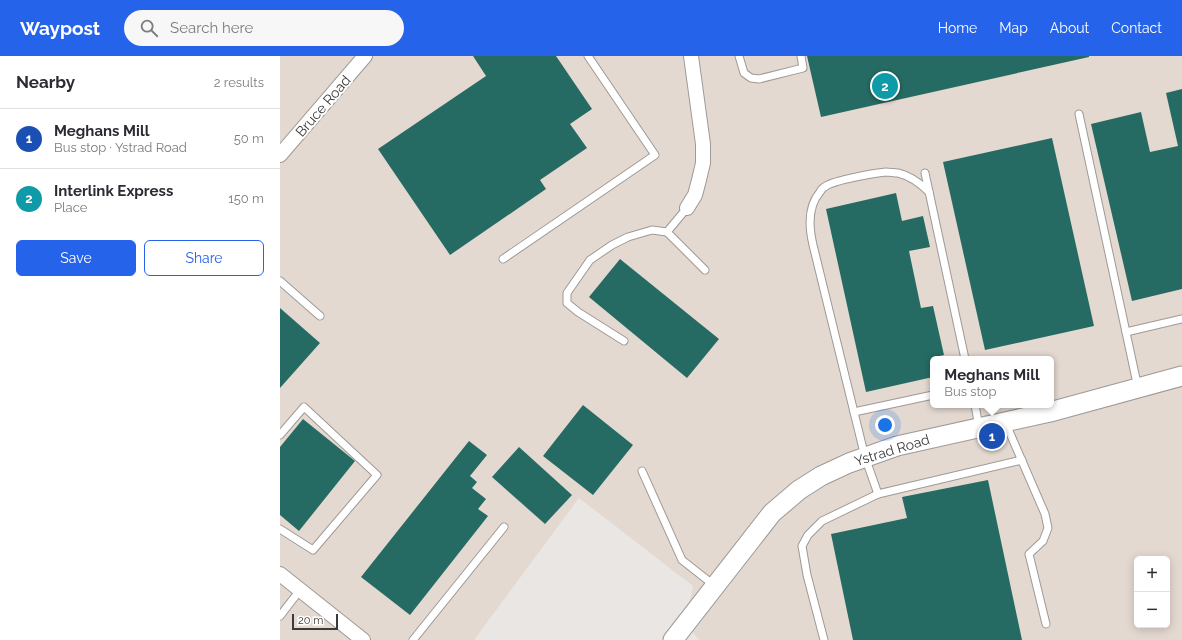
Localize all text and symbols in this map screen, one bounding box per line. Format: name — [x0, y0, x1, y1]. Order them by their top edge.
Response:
search box — [124, 10, 404, 46]
text: Waypost — [20, 17, 100, 39]
icon: search — [138, 17, 160, 39]
text: Search here — [170, 19, 253, 37]
text: Home — [938, 20, 977, 36]
text: Map — [999, 20, 1028, 36]
text: About — [1050, 20, 1089, 36]
text: Contact — [1111, 20, 1162, 36]
pin: 2 — [872, 71, 898, 101]
text: Nearby — [16, 72, 75, 92]
street label: Bruce Road — [292, 72, 354, 140]
text: 2 results — [214, 75, 264, 90]
text: Meghans Mill — [54, 122, 149, 140]
text: 1 — [26, 131, 32, 146]
text: 50 m — [234, 131, 264, 146]
text: Bus stop · Ystrad Road — [54, 140, 187, 155]
text: Interlink Express — [54, 182, 173, 200]
text: 2 — [25, 191, 33, 206]
text: 150 m — [228, 191, 264, 206]
text: Place — [54, 200, 87, 215]
button: Save — [16, 240, 136, 276]
button: Share — [144, 240, 264, 276]
popup — [930, 356, 1054, 408]
text: Meghans Mill — [944, 366, 1040, 384]
text: Bus stop — [944, 384, 997, 399]
your location — [875, 415, 895, 435]
pin: 1 — [979, 421, 1005, 451]
street label: Ystrad Road — [853, 431, 931, 469]
map controls — [1134, 556, 1170, 628]
button: + — [1134, 556, 1170, 592]
button: − — [1134, 592, 1170, 628]
scale bar — [292, 612, 338, 631]
text: 20 m — [298, 614, 323, 627]

